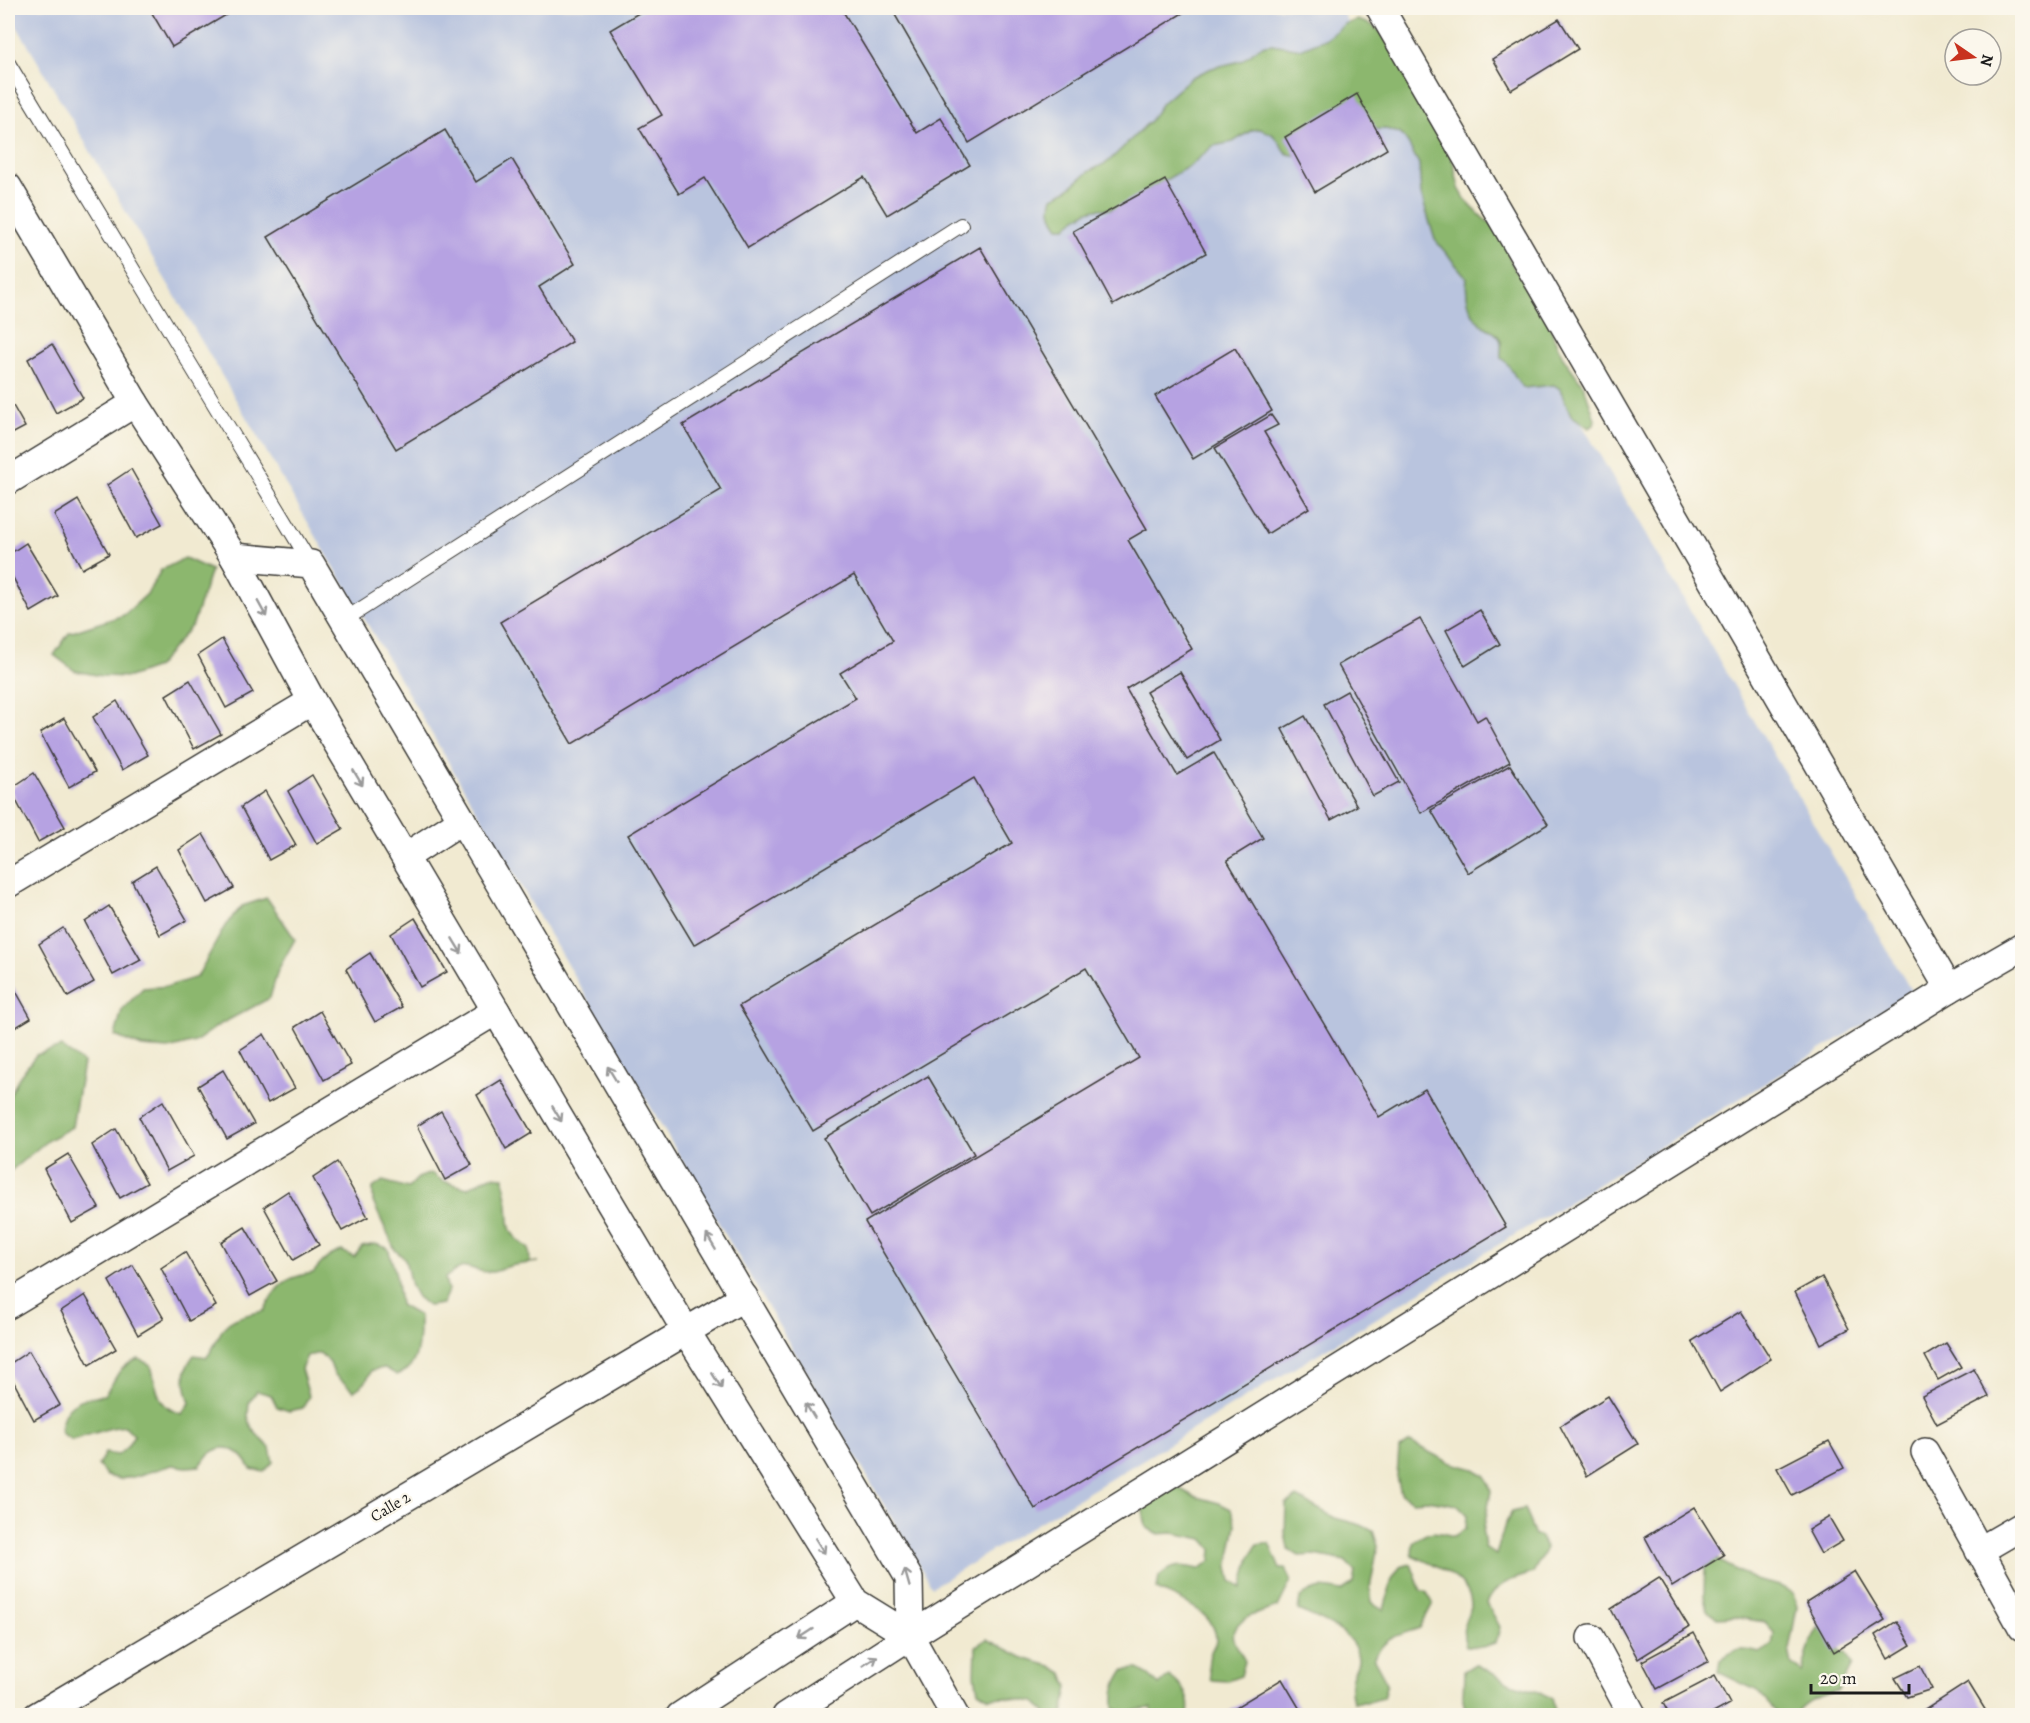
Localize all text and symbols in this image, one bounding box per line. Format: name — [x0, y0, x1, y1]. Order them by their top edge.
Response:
north arrow — [1943, 27, 2003, 87]
text: N — [1974, 52, 1999, 69]
one-way arrow — [257, 599, 268, 617]
one-way arrow — [352, 769, 364, 786]
one-way arrow — [452, 937, 464, 954]
one-way arrow — [606, 1066, 618, 1083]
one-way arrow — [551, 1105, 563, 1122]
one-way arrow — [705, 1234, 717, 1251]
one-way arrow — [711, 1372, 723, 1389]
one-way arrow — [804, 1402, 816, 1419]
street label: Calle 2 — [366, 1486, 415, 1527]
one-way arrow — [814, 1537, 826, 1554]
one-way arrow — [900, 1569, 911, 1588]
one-way arrow — [798, 1628, 814, 1640]
one-way arrow — [861, 1655, 878, 1667]
scale bar — [1811, 1657, 1908, 1695]
text: 20 m — [1820, 1666, 1857, 1690]

